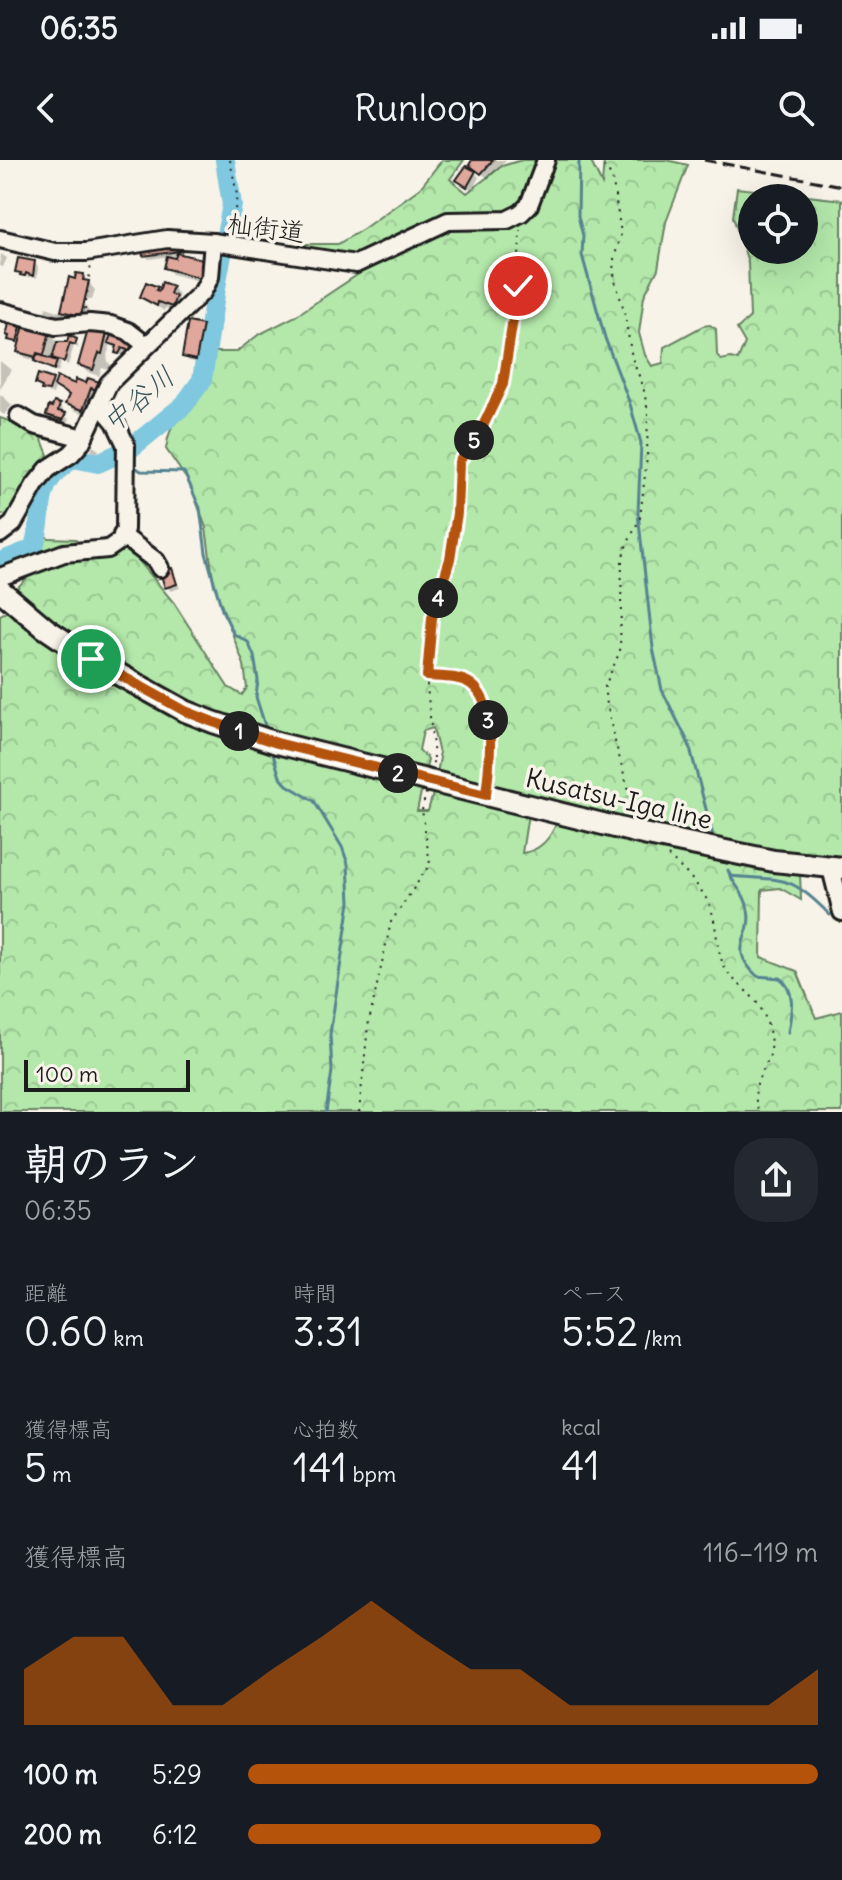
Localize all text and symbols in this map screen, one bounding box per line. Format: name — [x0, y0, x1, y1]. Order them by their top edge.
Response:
text: 06:35 — [40, 9, 118, 47]
icon: back — [24, 86, 68, 130]
text: Runloop — [354, 86, 488, 131]
icon: search — [774, 86, 818, 130]
map controls — [738, 184, 818, 264]
button: locate — [738, 184, 818, 264]
street label: 杣街道 — [225, 206, 307, 249]
pin — [484, 252, 552, 320]
icon: check — [496, 264, 540, 308]
water label: 中谷川 — [94, 358, 182, 440]
pin: 5 — [454, 420, 494, 460]
text: 5 — [468, 426, 480, 454]
pin: 4 — [418, 578, 458, 618]
text: 4 — [432, 584, 444, 612]
pin — [57, 625, 125, 693]
icon: arrive — [69, 637, 113, 681]
pin: 3 — [468, 700, 508, 740]
text: 3 — [482, 706, 494, 734]
pin: 1 — [219, 711, 259, 751]
text: 1 — [235, 717, 243, 745]
pin: 2 — [378, 753, 418, 793]
text: 2 — [392, 759, 404, 787]
street label: Kusatsu-Iga line — [523, 761, 716, 836]
scale bar — [24, 1056, 190, 1092]
text: 100 m — [36, 1060, 98, 1088]
text: 朝のラン — [24, 1136, 200, 1191]
button: share — [734, 1138, 818, 1222]
text: 06:35 — [24, 1194, 92, 1227]
text: 距離 — [24, 1279, 68, 1307]
text: 時間 — [293, 1279, 337, 1307]
text: ペース — [561, 1279, 626, 1307]
text: 0.60 — [24, 1307, 108, 1357]
text: 3:31 — [293, 1307, 363, 1357]
text: 5:52 — [561, 1307, 638, 1357]
text: km — [108, 1324, 144, 1352]
text: /km — [638, 1324, 682, 1352]
text: kcal — [561, 1413, 601, 1441]
text: 獲得標高 — [24, 1415, 112, 1443]
text: 心拍数 — [293, 1415, 359, 1443]
text: 41 — [561, 1441, 600, 1491]
text: 5 — [24, 1443, 47, 1493]
text: 141 — [293, 1443, 347, 1493]
text: m — [47, 1460, 72, 1488]
text: bpm — [347, 1460, 396, 1488]
text: 116–119 m — [703, 1536, 818, 1569]
text: 獲得標高 — [24, 1540, 128, 1573]
text: 100 m — [24, 1758, 98, 1791]
text: 5:29 — [152, 1758, 202, 1791]
text: 200 m — [24, 1818, 101, 1851]
text: 6:12 — [152, 1818, 197, 1851]

